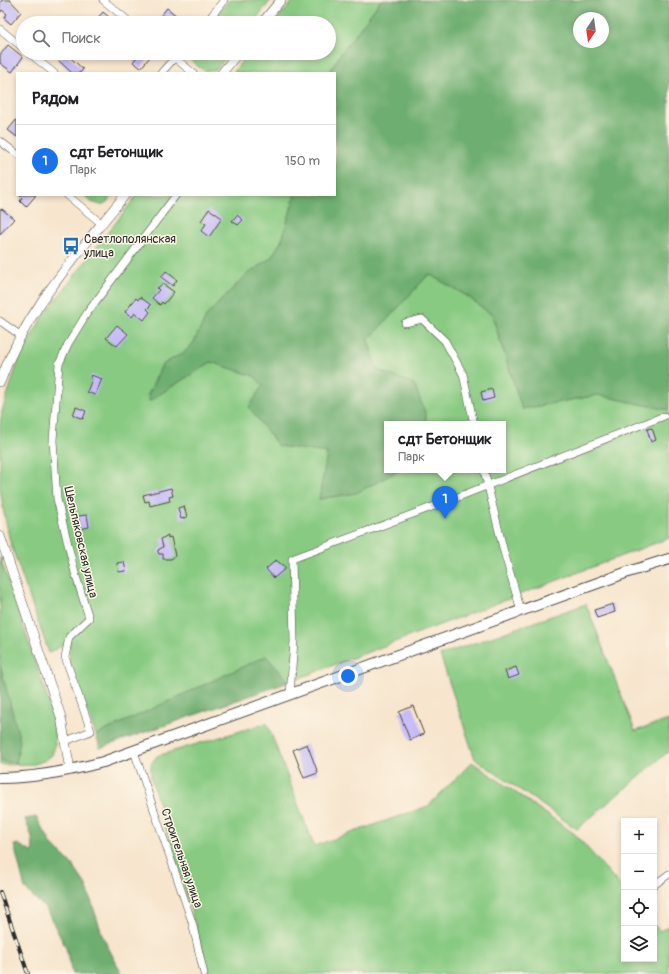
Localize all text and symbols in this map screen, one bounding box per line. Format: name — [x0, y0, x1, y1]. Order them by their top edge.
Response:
north arrow — [573, 12, 609, 48]
search box — [16, 16, 336, 60]
icon: search — [30, 27, 52, 49]
text: Поиск — [62, 29, 101, 48]
text: Рядом — [32, 88, 79, 109]
text: сдт Бетонщик — [70, 143, 163, 162]
text: 1 — [42, 153, 48, 169]
text: 150 m — [285, 153, 320, 169]
text: Парк — [70, 162, 97, 178]
place label: Светлополянская улица — [83, 232, 176, 261]
bus stop icon: Светлополянская улица — [61, 236, 81, 256]
popup — [384, 421, 506, 473]
text: сдт Бетонщик — [398, 430, 492, 449]
text: Парк — [398, 449, 425, 465]
street label: Шельпяковская улица — [60, 485, 101, 600]
pin: 1 — [432, 486, 458, 519]
your location — [338, 666, 358, 686]
street label: Строительная улица — [157, 806, 206, 910]
map controls — [621, 818, 657, 962]
button: + — [621, 818, 657, 854]
button: − — [621, 854, 657, 890]
button: locate — [621, 890, 657, 926]
button: layers — [621, 926, 657, 962]

